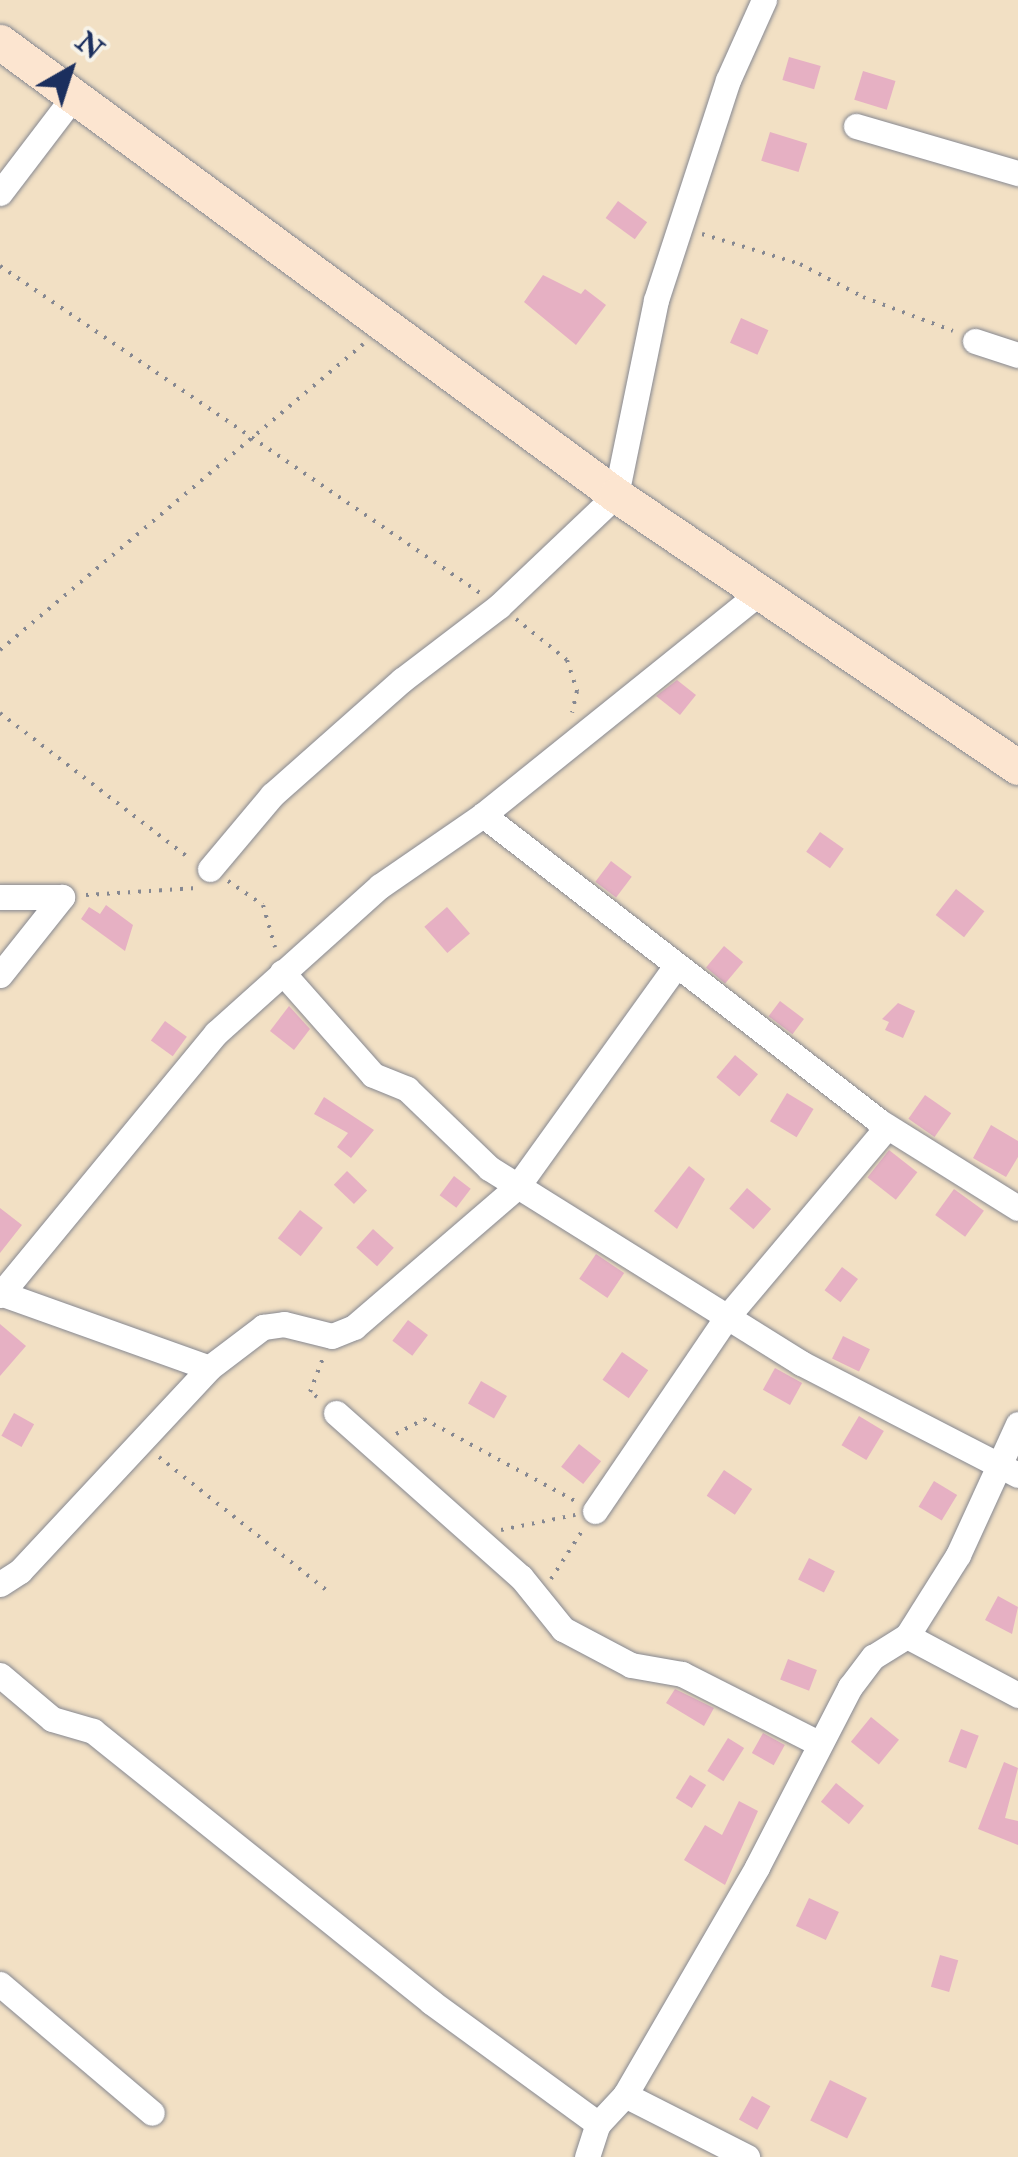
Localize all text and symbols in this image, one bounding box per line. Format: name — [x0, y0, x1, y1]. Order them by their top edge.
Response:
north arrow — [20, 20, 120, 120]
text: N — [68, 25, 110, 68]

